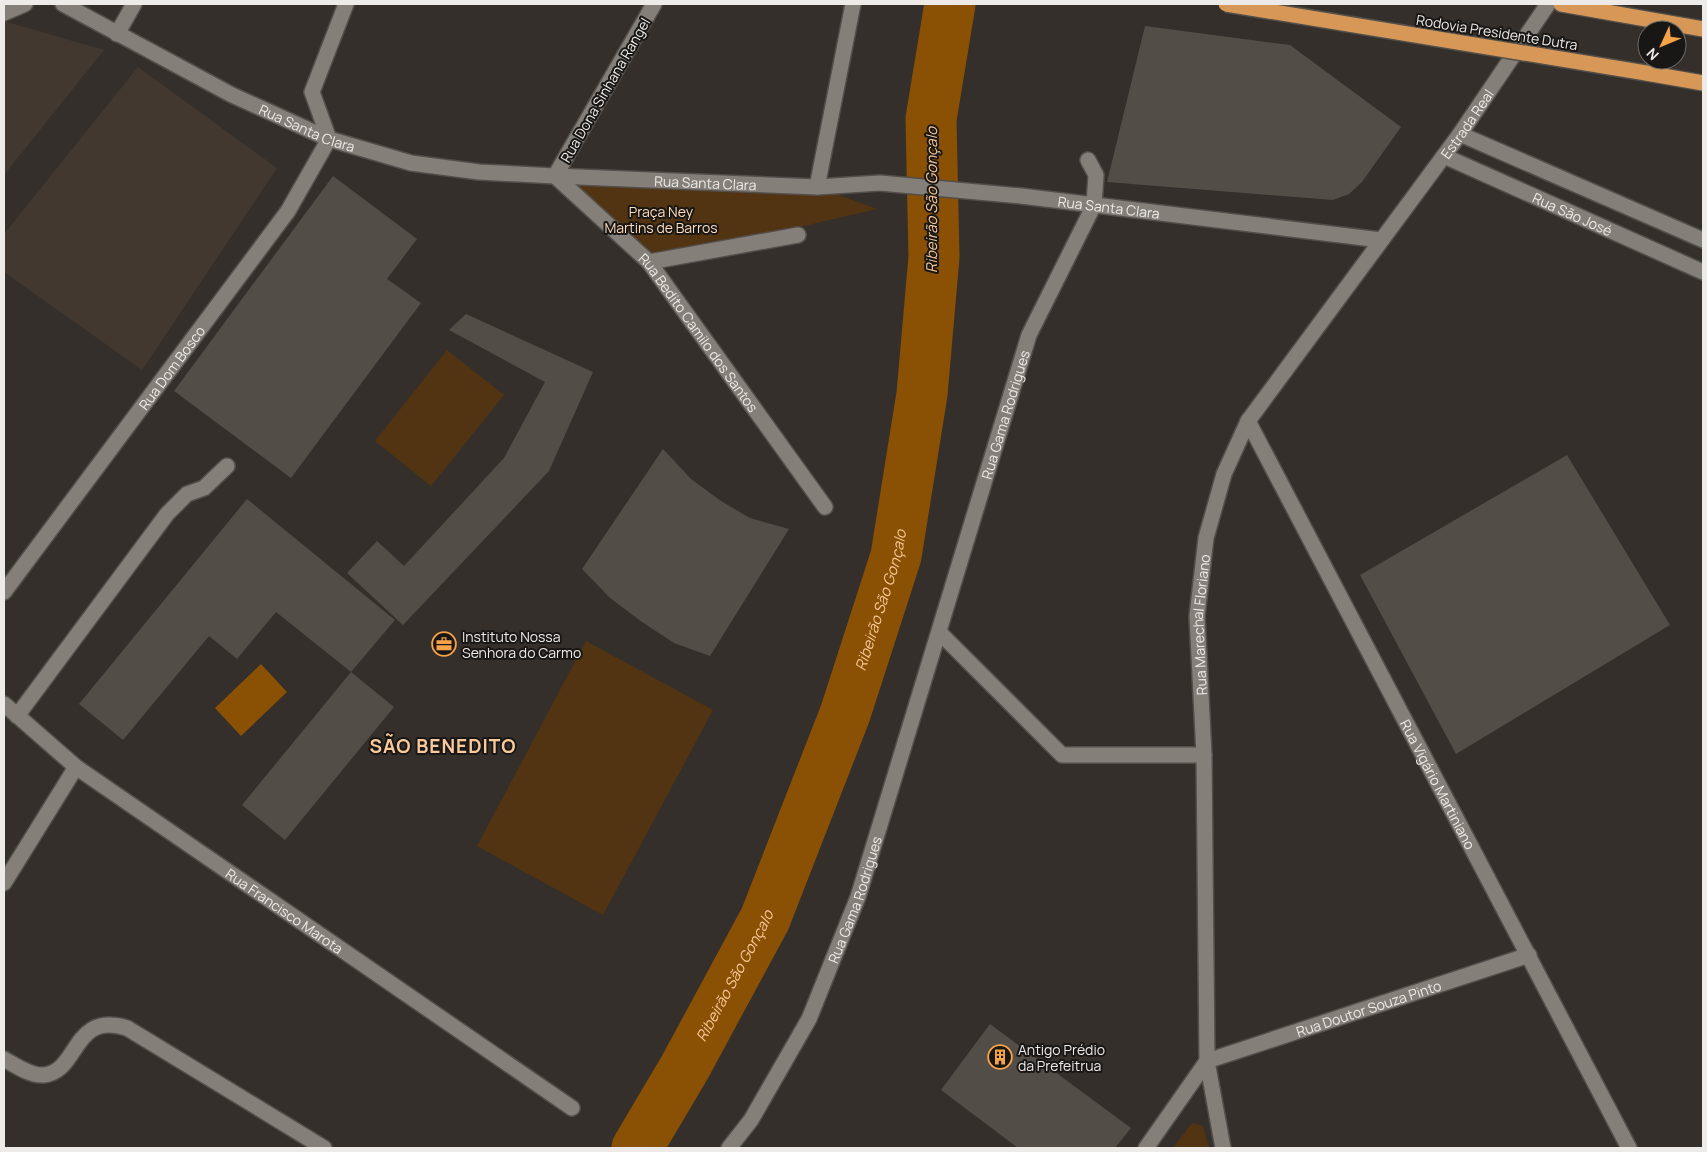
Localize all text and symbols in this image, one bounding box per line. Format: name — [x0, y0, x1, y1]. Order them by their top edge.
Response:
street label: Rodovia Presidente Dutra — [1415, 10, 1579, 54]
street label: Rua Dona Sinhana Rangel — [556, 14, 654, 166]
north arrow — [1637, 20, 1687, 70]
text: N — [1642, 44, 1663, 65]
street label: Estrada Real — [1436, 85, 1497, 162]
street label: Rua Santa Clara — [256, 99, 357, 156]
water label: Ribeirão São Gonçalo — [921, 126, 942, 273]
street label: Rua Santa Clara — [654, 171, 757, 194]
street label: Rua São José — [1530, 187, 1616, 240]
street label: Rua Santa Clara — [1057, 191, 1161, 222]
park label: Praça Ney Martins de Barros — [604, 202, 718, 237]
street label: Rua Bedito Camilo dos Santos — [635, 248, 763, 416]
street label: Rua Dom Bosco — [134, 322, 209, 413]
street label: Rua Gama Rodrigues — [976, 348, 1033, 481]
water label: Ribeirão São Gonçalo — [849, 527, 911, 673]
street label: Rua Marechal Floriano — [1187, 553, 1214, 696]
place label: Instituto Nossa Senhora do Carmo — [462, 627, 581, 662]
office icon: Instituto Nossa Senhora do Carmo — [431, 631, 457, 657]
street label: Rua Vigário Martiniano — [1396, 716, 1480, 852]
district label: SÃO BENEDITO — [369, 733, 517, 759]
street label: Rua Gama Rodrigues — [823, 834, 886, 966]
street label: Rua Francisco Marota — [222, 863, 347, 958]
water label: Ribeirão São Gonçalo — [690, 906, 778, 1045]
street label: Rua Doutor Souza Pinto — [1293, 975, 1444, 1041]
place label: Antigo Prédio da Prefeitrua — [1018, 1040, 1105, 1075]
building icon: Antigo Prédio da Prefeitrua — [987, 1044, 1013, 1070]

